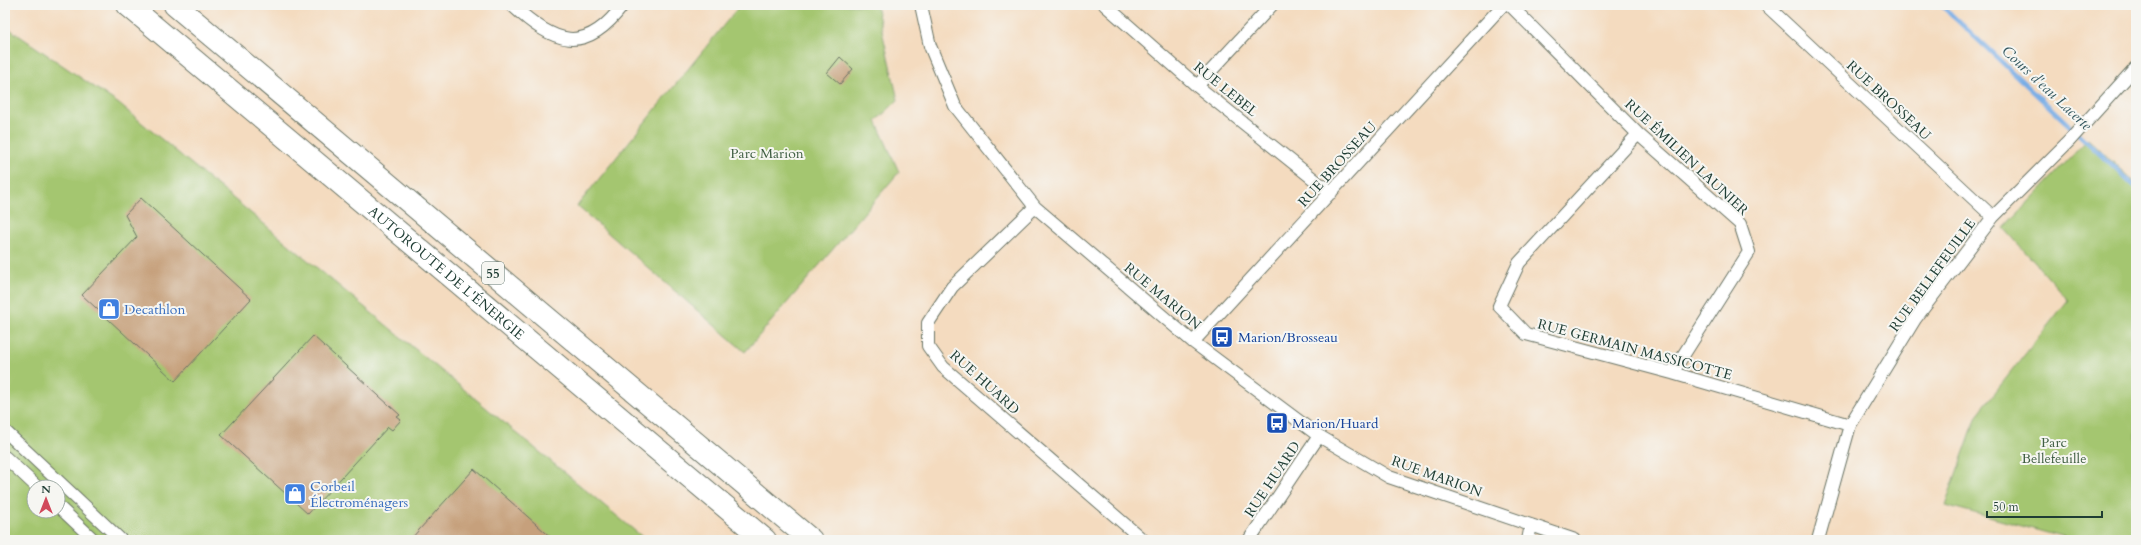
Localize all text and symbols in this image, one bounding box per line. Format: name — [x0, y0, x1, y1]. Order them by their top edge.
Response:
water label: Cours d'eau Lacerte — [1998, 41, 2096, 135]
street label: RUE BROSSEAU — [1842, 56, 1935, 145]
street label: RUE LEBEL — [1190, 58, 1262, 121]
street label: RUE ÉMILIEN LAUNIER — [1621, 95, 1753, 220]
street label: RUE BROSSEAU — [1294, 117, 1381, 211]
park label: Parc Marion — [730, 144, 804, 163]
street label: AUTOROUTE DE L'ÉNERGIE — [364, 202, 529, 344]
street label: RUE BELLEFEUILLE — [1885, 215, 1980, 336]
street label: RUE MARION — [1120, 259, 1205, 334]
road number: 55 — [482, 262, 504, 284]
shop icon: Decathlon — [96, 296, 122, 322]
place label: Decathlon — [124, 300, 185, 319]
street label: RUE GERMAIN MASSICOTTE — [1536, 314, 1735, 385]
bus stop icon: Marion/Brosseau — [1209, 324, 1235, 350]
place label: Marion/Brosseau — [1238, 328, 1338, 347]
street label: RUE HUARD — [946, 346, 1024, 419]
bus stop icon: Marion/Huard — [1264, 410, 1290, 436]
place label: Marion/Huard — [1292, 414, 1379, 433]
park label: Parc Bellefeuille — [2021, 433, 2087, 468]
street label: RUE HUARD — [1240, 438, 1305, 521]
street label: RUE MARION — [1389, 451, 1485, 502]
place label: Corbeil Électroménagers — [310, 477, 409, 512]
north arrow — [26, 479, 66, 519]
shop icon: Corbeil Électroménagers — [282, 481, 308, 507]
text: N — [41, 482, 51, 497]
scale bar — [1987, 493, 2102, 519]
text: 50 m — [1993, 499, 2020, 515]

